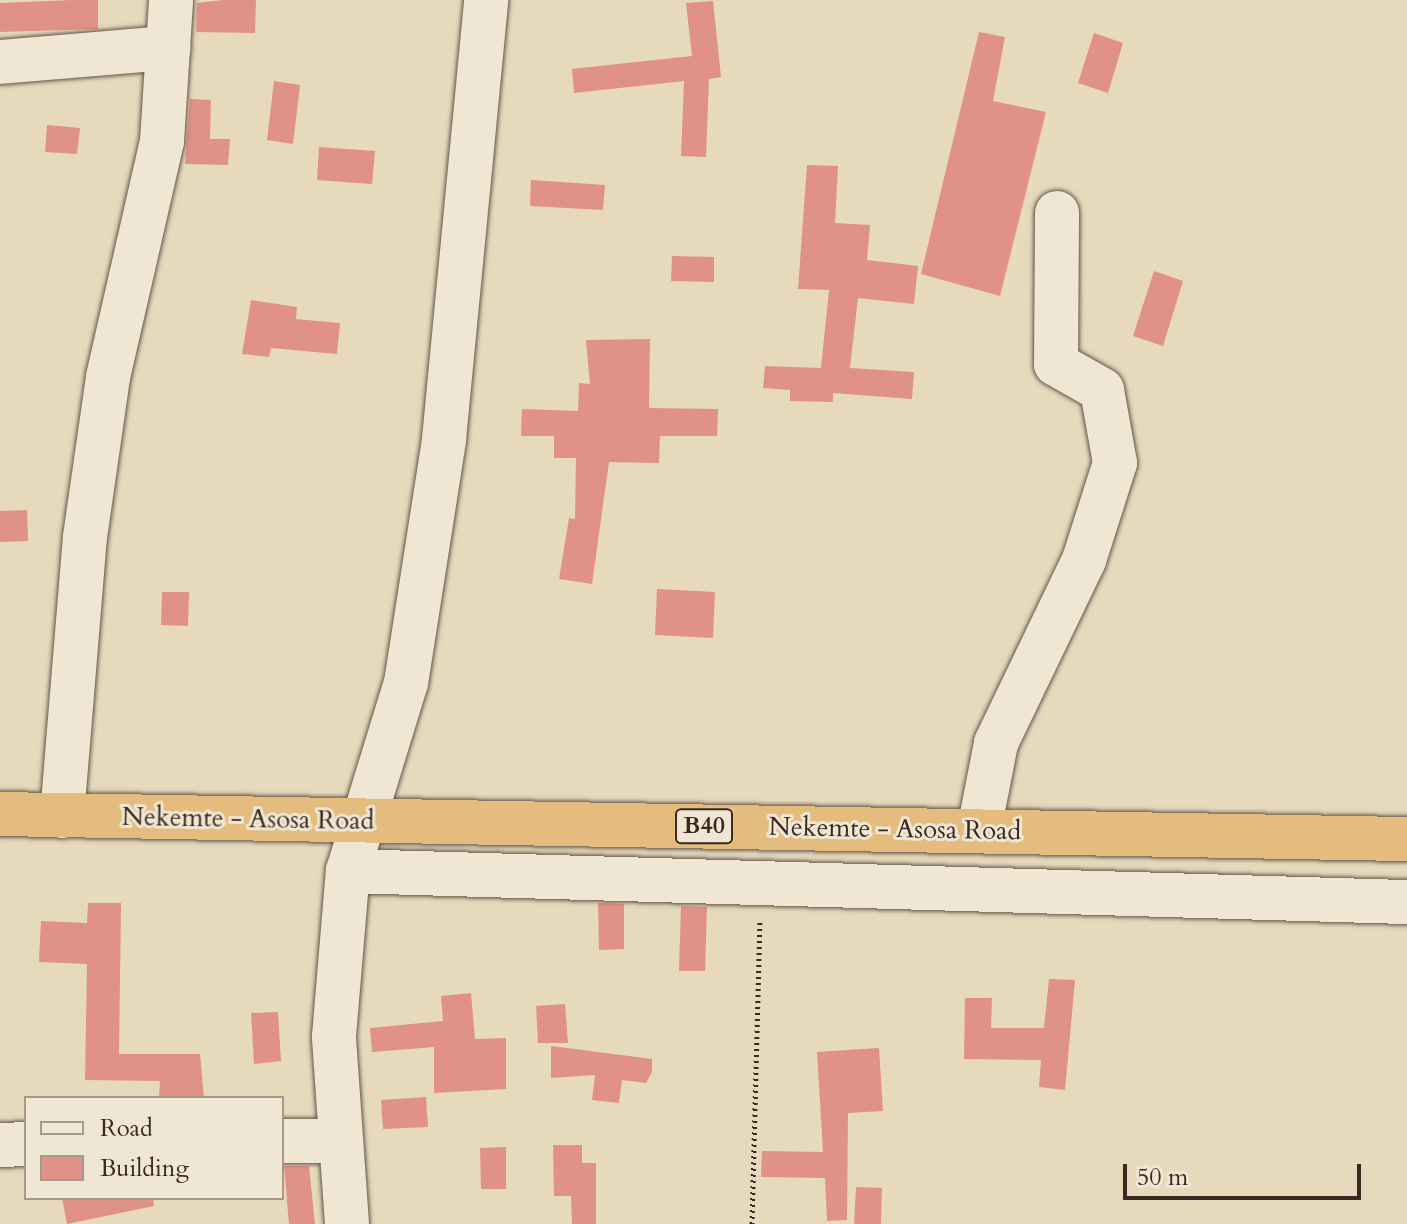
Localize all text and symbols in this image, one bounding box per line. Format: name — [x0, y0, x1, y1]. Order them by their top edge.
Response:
street label: Nekemte - Asosa Road — [121, 801, 375, 837]
road number: B40 — [674, 806, 734, 846]
street label: Nekemte - Asosa Road — [768, 811, 1022, 847]
legend — [24, 1096, 284, 1200]
text: Road — [100, 1112, 153, 1145]
scale bar — [1127, 1148, 1365, 1198]
text: Building — [100, 1152, 189, 1185]
text: 50 m — [1137, 1161, 1188, 1194]

